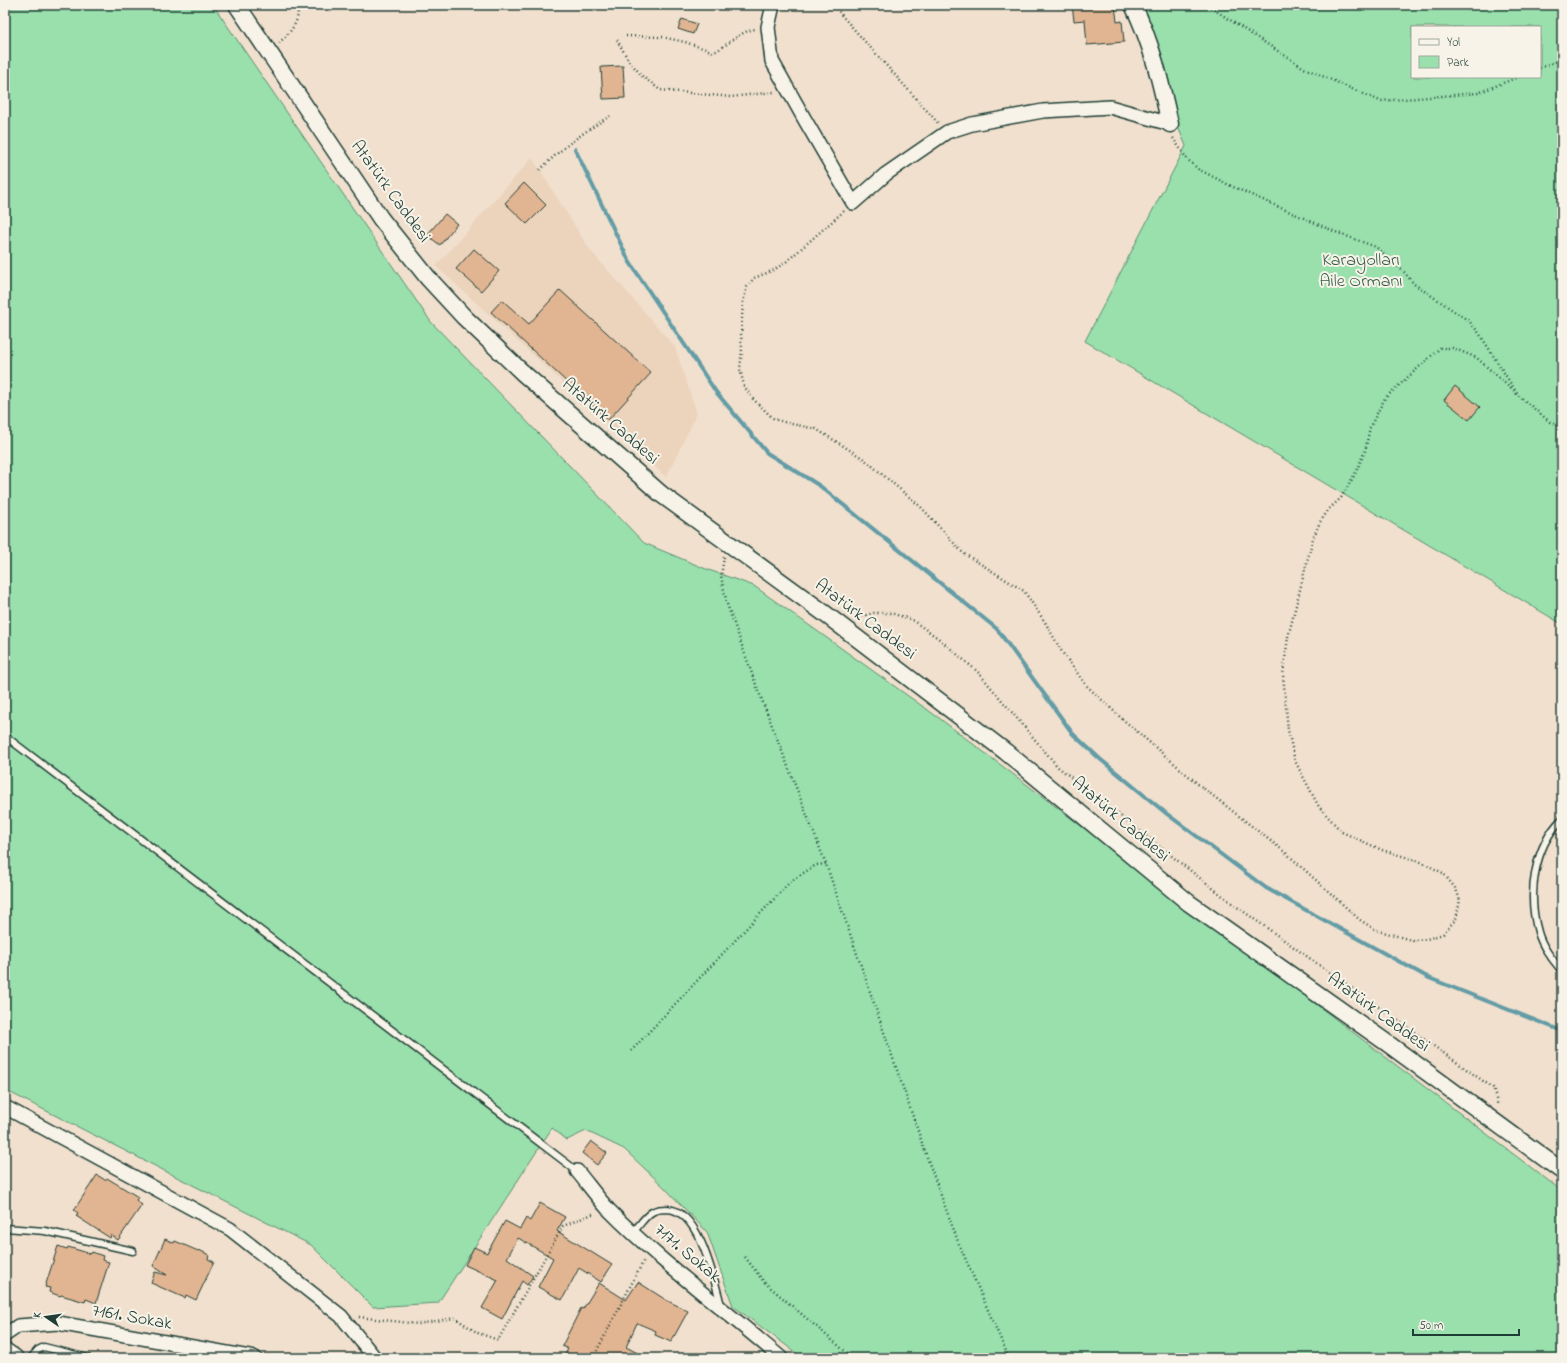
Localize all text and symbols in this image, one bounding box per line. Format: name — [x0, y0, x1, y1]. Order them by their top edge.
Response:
legend — [1411, 26, 1541, 78]
text: Yol — [1447, 34, 1460, 52]
text: Park — [1447, 54, 1469, 72]
street label: Atatürk Caddesi — [344, 135, 436, 249]
park label: Karayolları Aile Ormanı — [1319, 248, 1403, 295]
street label: Atatürk Caddesi — [556, 372, 664, 472]
street label: Atatürk Caddesi — [809, 573, 921, 667]
street label: Atatürk Caddesi — [1065, 771, 1175, 869]
street label: Atatürk Caddesi — [1321, 967, 1435, 1059]
street label: 7171. Sokak — [648, 1218, 726, 1290]
north arrow — [26, 1297, 66, 1337]
street label: 7161. Sokak — [90, 1298, 174, 1338]
text: K — [29, 1310, 46, 1319]
scale bar — [1413, 1311, 1519, 1337]
text: 50 m — [1419, 1317, 1443, 1335]

